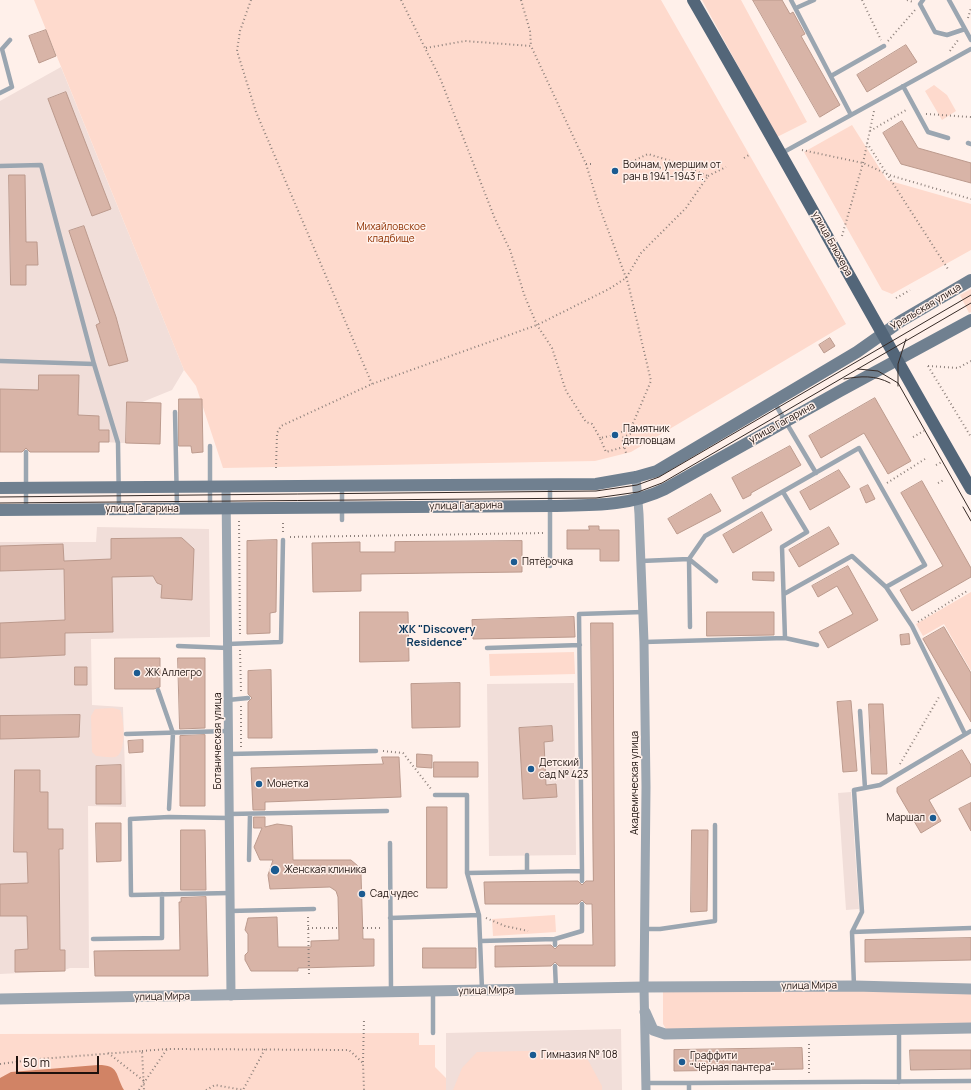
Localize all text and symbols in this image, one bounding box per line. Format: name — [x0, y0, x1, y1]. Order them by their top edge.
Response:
place label: Воинам, умершим от ран в 1941-1943 г. — [623, 159, 721, 182]
marker: Воинам, умершим от ран в 1941-1943 г. — [610, 166, 620, 176]
street label: улица Блюхера — [809, 209, 855, 279]
park label: Михайловское кладбище — [356, 221, 426, 244]
street label: Уральская улица — [889, 281, 963, 333]
street label: улица Гагарина — [747, 400, 817, 446]
place label: Памятник дятловцам — [623, 423, 675, 446]
marker: Памятник дятловцам — [610, 430, 620, 440]
street label: улица Гагарина — [429, 499, 503, 513]
street label: улица Гагарина — [105, 503, 179, 515]
place label: Пятёрочка — [522, 556, 573, 568]
marker: Пятёрочка — [509, 557, 519, 567]
district label: ЖК "Discovery Residence" — [399, 623, 475, 649]
place label: ЖК Аллегро — [145, 667, 202, 679]
marker: ЖК Аллегро — [132, 668, 142, 678]
street label: Ботаническая улица — [212, 693, 224, 789]
street label: Академическая улица — [629, 731, 641, 835]
place label: Детский сад № 423 — [539, 757, 588, 780]
marker: Детский сад № 423 — [526, 764, 536, 774]
place label: Монетка — [267, 778, 309, 790]
marker: Монетка — [254, 779, 264, 789]
place label: Маршал — [886, 812, 925, 824]
marker: Маршал — [928, 813, 938, 823]
marker: Женская клиника — [269, 864, 281, 876]
place label: Женская клиника — [284, 864, 366, 876]
place label: Сад чудес — [370, 888, 419, 900]
marker: Сад чудес — [357, 889, 367, 899]
street label: улица Мира — [781, 980, 837, 992]
street label: улица Мира — [458, 985, 514, 997]
street label: улица Мира — [134, 991, 190, 1003]
scale bar — [18, 1048, 101, 1074]
place label: Гимназия № 108 — [541, 1049, 618, 1061]
marker: Гимназия № 108 — [528, 1050, 538, 1060]
place label: Граффити "Чёрная пантера" — [690, 1050, 774, 1074]
text: 50 m — [23, 1054, 50, 1071]
marker: Граффити "Чёрная пантера" — [677, 1057, 687, 1067]

